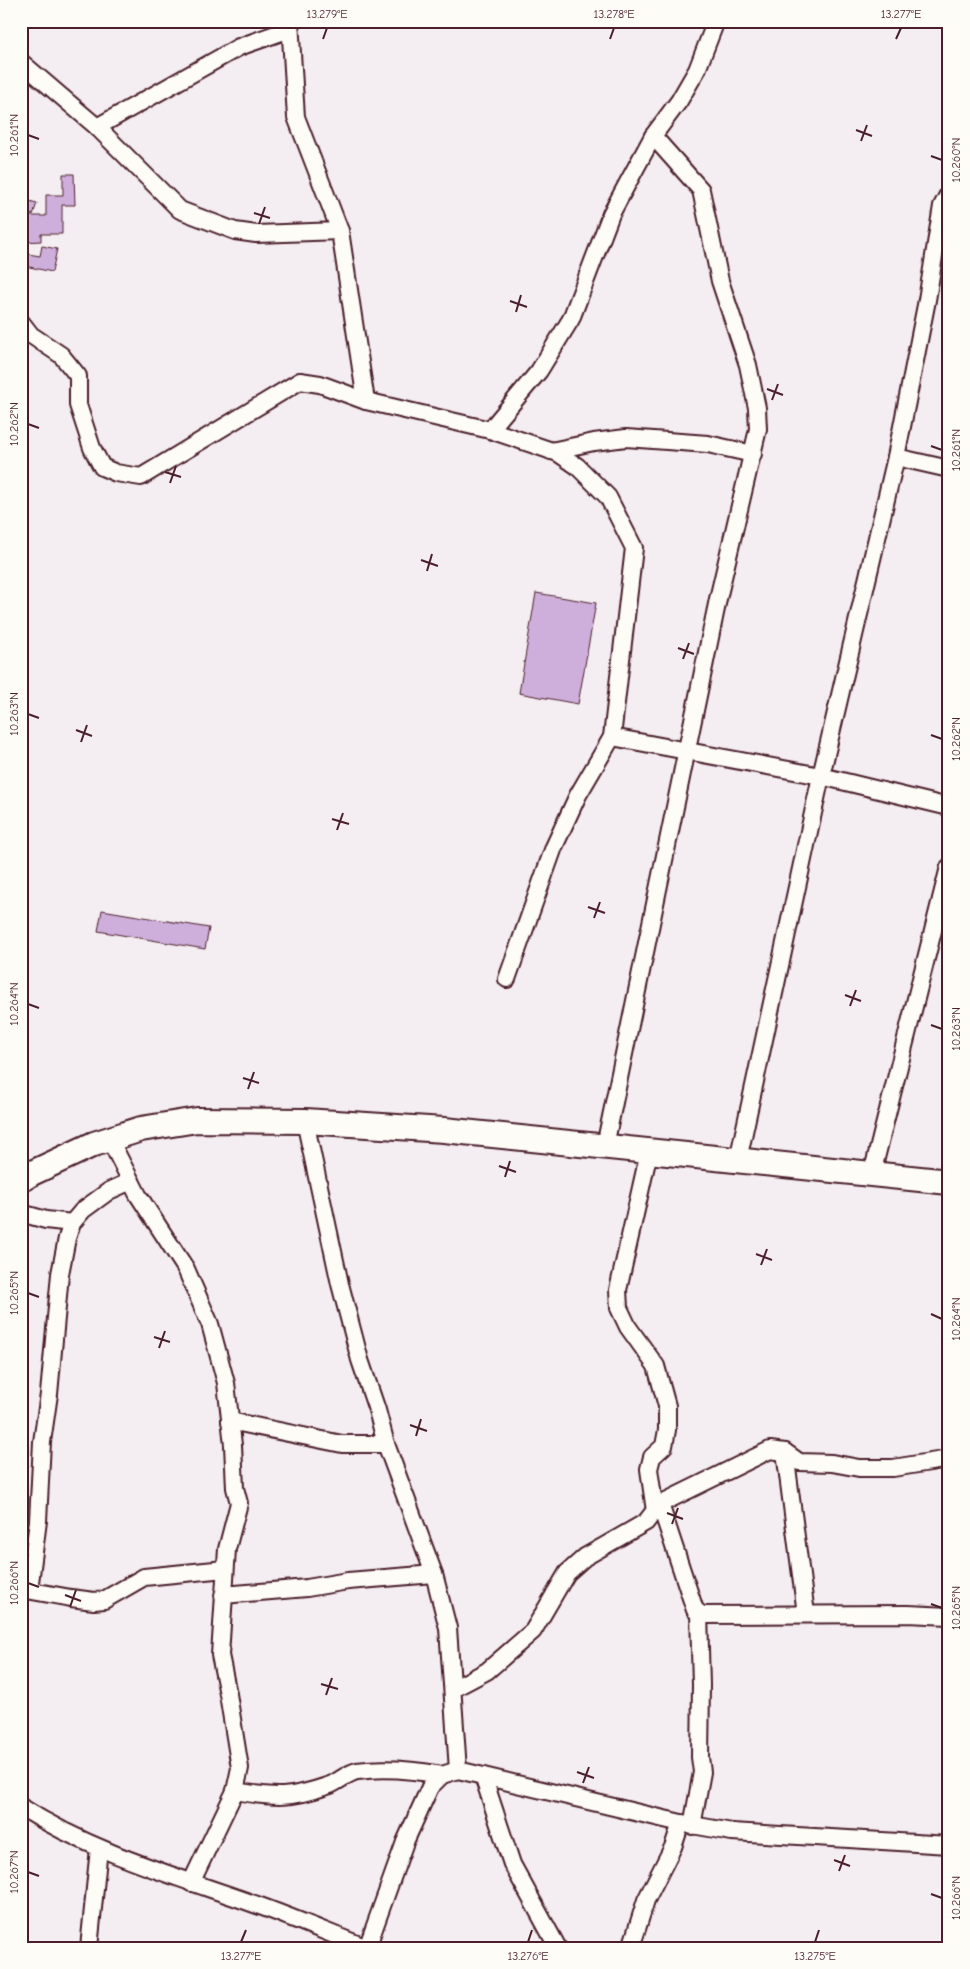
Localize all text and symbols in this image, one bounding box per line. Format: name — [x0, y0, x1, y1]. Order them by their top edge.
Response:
text: 13.279°E — [306, 7, 348, 21]
text: 13.278°E — [594, 7, 634, 21]
text: 13.277°E — [881, 7, 921, 21]
text: 10.261°N — [7, 114, 21, 156]
text: 10.260°N — [949, 138, 963, 182]
text: 10.262°N — [7, 402, 21, 446]
text: 10.261°N — [949, 429, 963, 471]
text: 10.263°N — [7, 692, 21, 736]
text: 10.262°N — [949, 717, 963, 761]
text: 10.264°N — [7, 982, 21, 1026]
text: 10.263°N — [949, 1007, 963, 1051]
text: 10.265°N — [7, 1271, 21, 1315]
text: 10.264°N — [949, 1297, 963, 1341]
text: 10.266°N — [7, 1561, 21, 1605]
text: 10.265°N — [949, 1586, 963, 1630]
text: 10.267°N — [7, 1850, 21, 1894]
text: 10.266°N — [949, 1876, 963, 1920]
text: 13.277°E — [221, 1949, 261, 1963]
text: 13.276°E — [507, 1949, 549, 1963]
text: 13.275°E — [794, 1949, 836, 1963]

